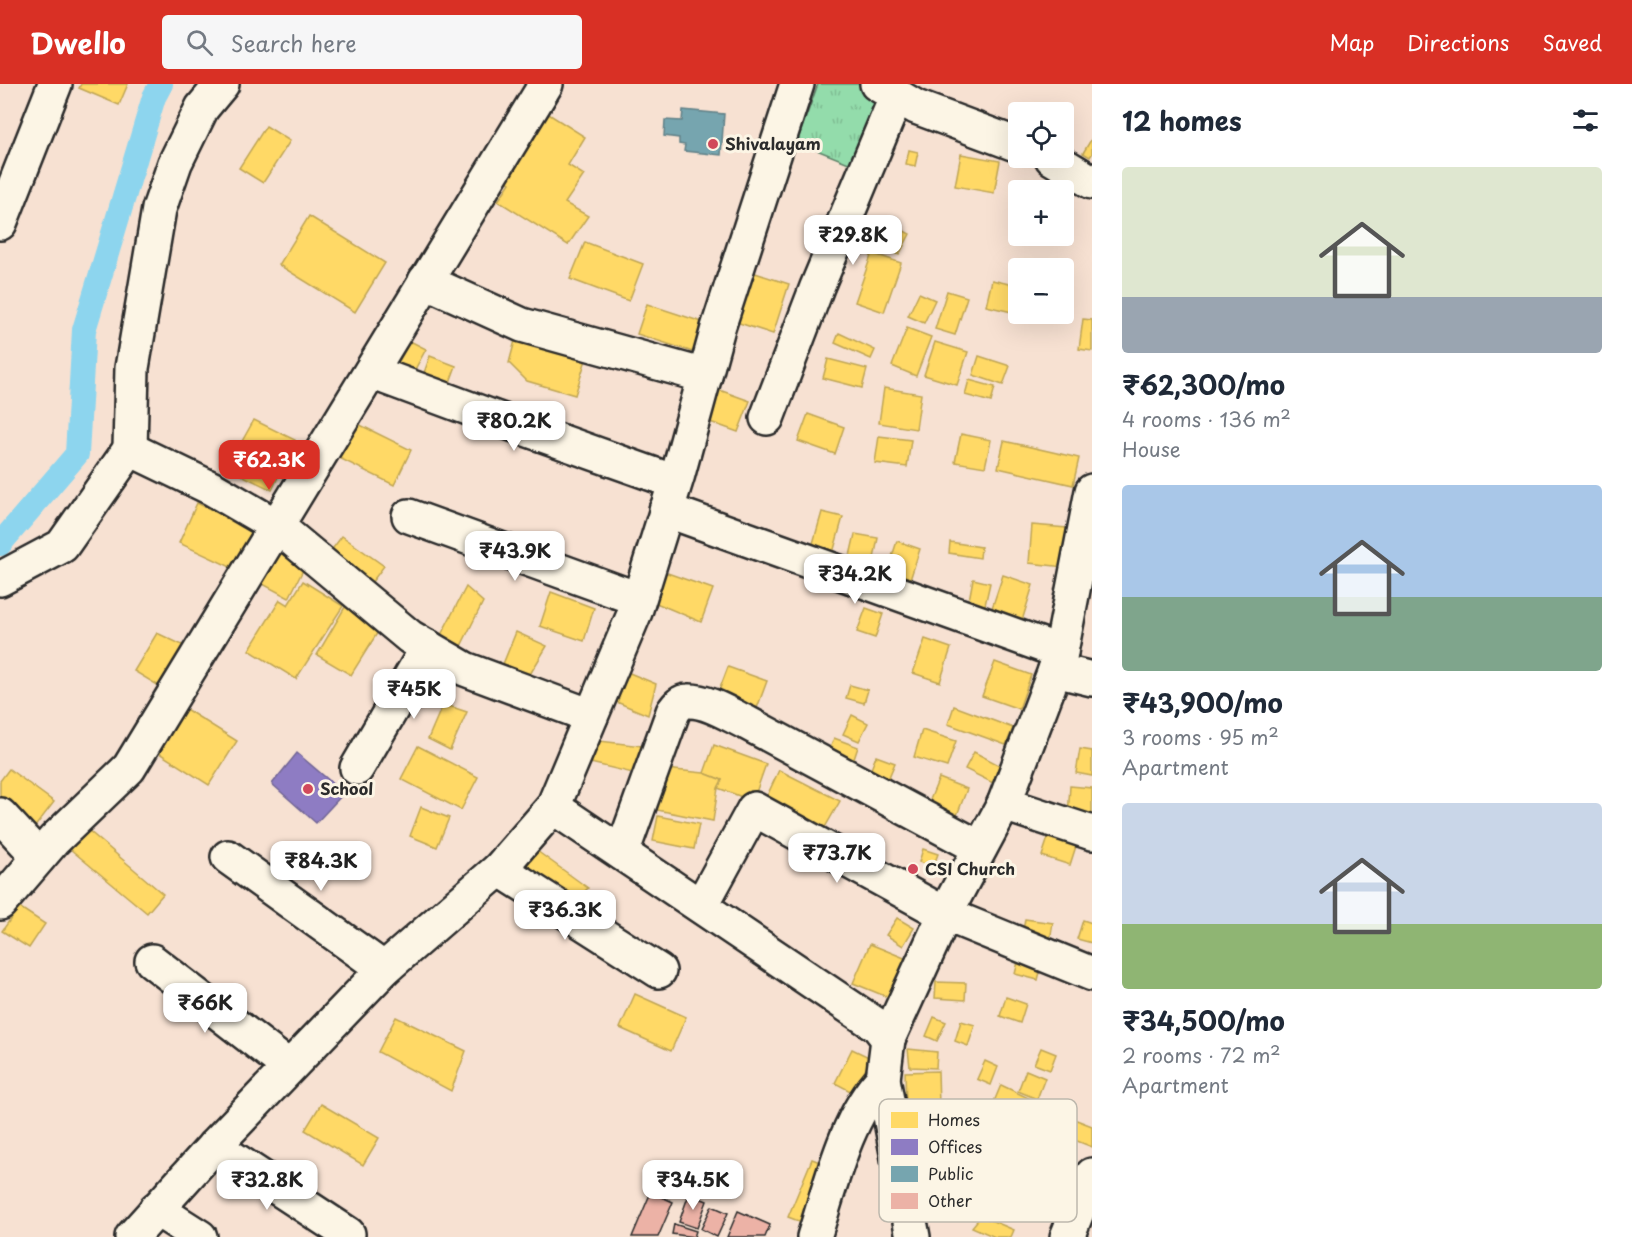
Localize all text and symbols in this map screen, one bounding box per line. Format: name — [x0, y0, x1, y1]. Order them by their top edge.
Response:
search box — [162, 15, 582, 69]
text: Dwello — [30, 21, 126, 64]
icon: search — [183, 26, 216, 59]
text: Search here — [231, 26, 357, 59]
text: Map — [1329, 26, 1374, 58]
text: Directions — [1407, 26, 1509, 58]
text: Saved — [1542, 26, 1602, 58]
text: 12 homes — [1122, 101, 1242, 140]
map controls — [1008, 102, 1074, 324]
button: locate — [1008, 102, 1074, 168]
icon: filters — [1569, 104, 1602, 137]
place label: Shivalayam — [725, 131, 821, 155]
marker: Shivalayam — [706, 137, 720, 151]
button: + — [1008, 180, 1074, 246]
icon: home — [1308, 206, 1416, 314]
pin: ₹29.8K — [804, 215, 902, 266]
text: ₹29.8K — [818, 219, 888, 249]
button: − — [1008, 258, 1074, 324]
text: ₹62,300/mo — [1122, 365, 1285, 404]
pin: ₹80.2K — [465, 401, 563, 452]
text: 4 rooms · 136 m² — [1122, 404, 1291, 434]
text: ₹80.2K — [476, 405, 552, 435]
text: House — [1122, 434, 1181, 464]
pin: ₹62.3K — [220, 440, 318, 491]
text: ₹62.3K — [233, 444, 305, 474]
icon: home — [1308, 524, 1416, 632]
pin: ₹43.9K — [466, 531, 564, 582]
text: ₹43.9K — [479, 535, 551, 565]
pin: ₹34.2K — [806, 554, 904, 605]
text: ₹34.2K — [818, 558, 892, 588]
pin: ₹45K — [378, 669, 450, 720]
text: ₹45K — [387, 673, 441, 703]
text: ₹43,900/mo — [1122, 683, 1283, 722]
text: 3 rooms · 95 m² — [1122, 722, 1279, 752]
text: Apartment — [1122, 752, 1229, 782]
place label: School — [320, 776, 373, 800]
marker: School — [301, 782, 315, 796]
pin: ₹73.7K — [788, 833, 886, 884]
text: ₹73.7K — [802, 837, 872, 867]
pin: ₹84.3K — [272, 841, 370, 892]
icon: home — [1308, 842, 1416, 950]
text: ₹84.3K — [284, 845, 358, 875]
place label: CSI Church — [925, 856, 1015, 880]
marker: CSI Church — [906, 862, 920, 876]
pin: ₹36.3K — [516, 890, 614, 941]
text: ₹36.3K — [528, 894, 602, 924]
pin: ₹66K — [169, 983, 241, 1034]
text: ₹66K — [177, 987, 233, 1017]
text: ₹34,500/mo — [1122, 1001, 1285, 1040]
text: 2 rooms · 72 m² — [1122, 1040, 1281, 1070]
text: Apartment — [1122, 1070, 1229, 1100]
legend — [879, 1099, 1077, 1222]
text: Homes — [928, 1107, 980, 1131]
text: Offices — [928, 1134, 982, 1158]
pin: ₹32.8K — [218, 1160, 316, 1211]
pin: ₹34.5K — [644, 1160, 742, 1211]
text: Public — [928, 1161, 973, 1185]
text: ₹32.8K — [231, 1164, 303, 1194]
text: ₹34.5K — [656, 1164, 730, 1194]
text: Other — [928, 1188, 972, 1212]

